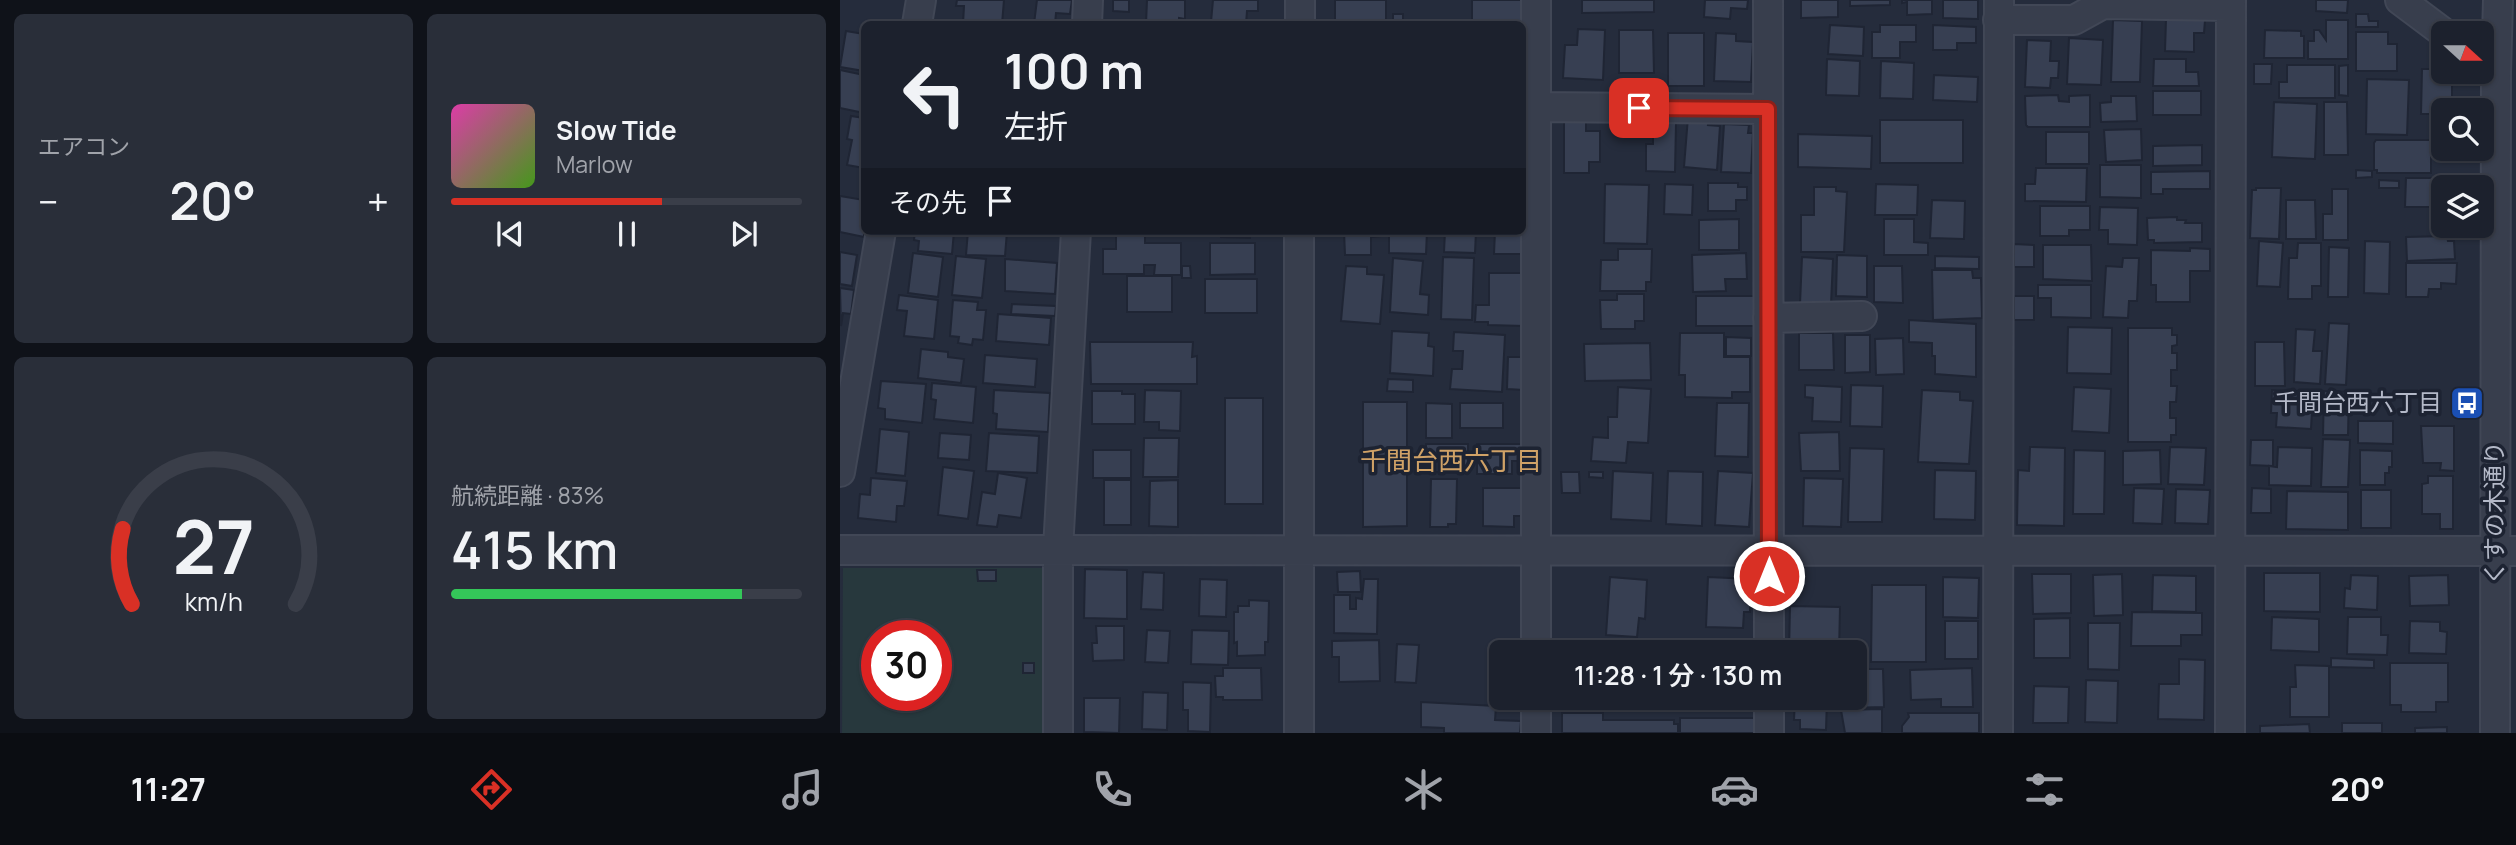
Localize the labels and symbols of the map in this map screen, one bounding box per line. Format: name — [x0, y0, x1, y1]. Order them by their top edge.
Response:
north arrow — [2431, 21, 2494, 84]
pin — [1609, 78, 1669, 138]
bus stop icon: 千間台西六丁目 — [2448, 384, 2486, 422]
place label: 千間台西六丁目 — [2274, 385, 2442, 418]
street label: くすの木通り — [2477, 441, 2510, 585]
district label: 千間台西六丁目 — [1360, 442, 1542, 478]
position arrow — [1732, 539, 1806, 613]
speed limit sign: 30 — [861, 620, 952, 711]

